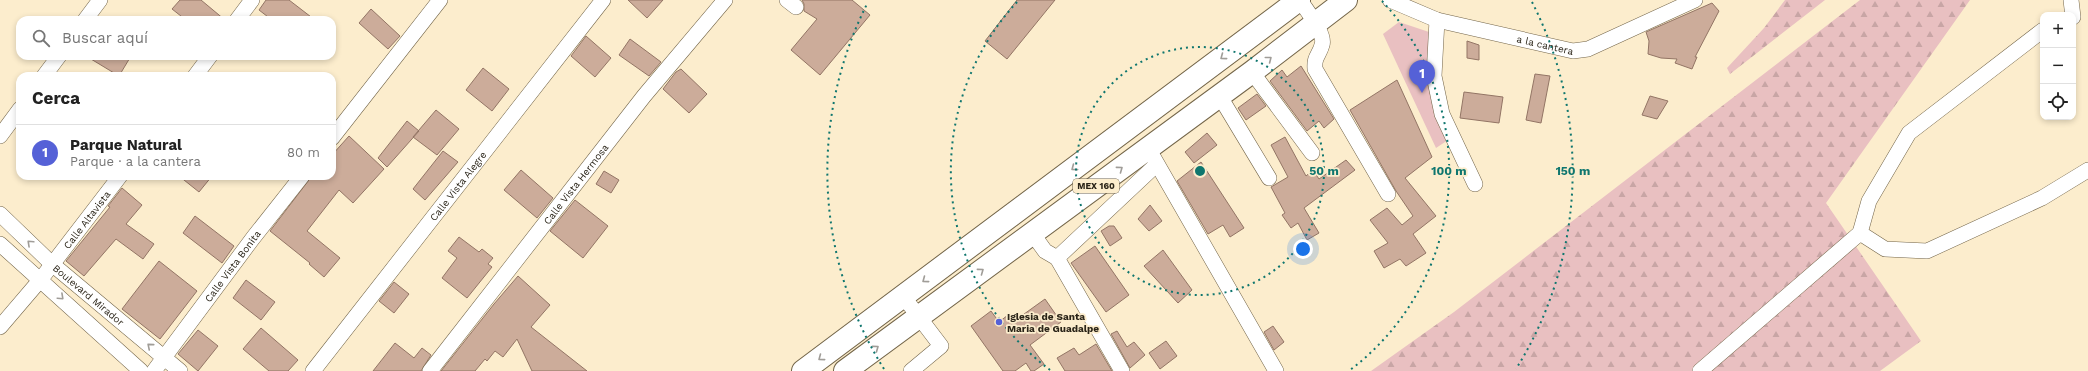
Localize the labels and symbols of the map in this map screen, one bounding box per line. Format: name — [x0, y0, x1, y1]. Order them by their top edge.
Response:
street label: a la cantera — [1516, 33, 1575, 57]
one-way arrow — [1221, 52, 1228, 59]
one-way arrow — [1265, 56, 1272, 63]
pin: 1 — [1409, 60, 1435, 93]
street label: Calle Vista Hermosa — [541, 142, 611, 227]
street label: Calle Vista Alegre — [428, 149, 489, 223]
one-way arrow — [1072, 163, 1079, 170]
centre of rings — [1193, 164, 1207, 178]
text: 50 m — [1309, 164, 1339, 178]
text: 100 m — [1431, 164, 1467, 178]
text: 150 m — [1556, 164, 1590, 178]
one-way arrow — [1115, 167, 1122, 174]
road number: MEX 160 — [1073, 179, 1119, 193]
street label: Calle Altavista — [61, 189, 113, 251]
street label: Calle Vista Bonita — [202, 228, 263, 304]
your location — [1293, 239, 1313, 259]
one-way arrow — [27, 240, 35, 248]
street label: Boulevard Mirador — [51, 262, 126, 328]
one-way arrow — [977, 268, 984, 276]
one-way arrow — [923, 275, 930, 282]
one-way arrow — [56, 293, 64, 300]
place label: Iglesia de Santa Maria de Guadalpe — [1007, 311, 1099, 334]
marker: Iglesia de Santa Maria de Guadalpe — [994, 317, 1004, 327]
one-way arrow — [147, 344, 155, 351]
one-way arrow — [872, 346, 879, 353]
one-way arrow — [819, 353, 826, 360]

